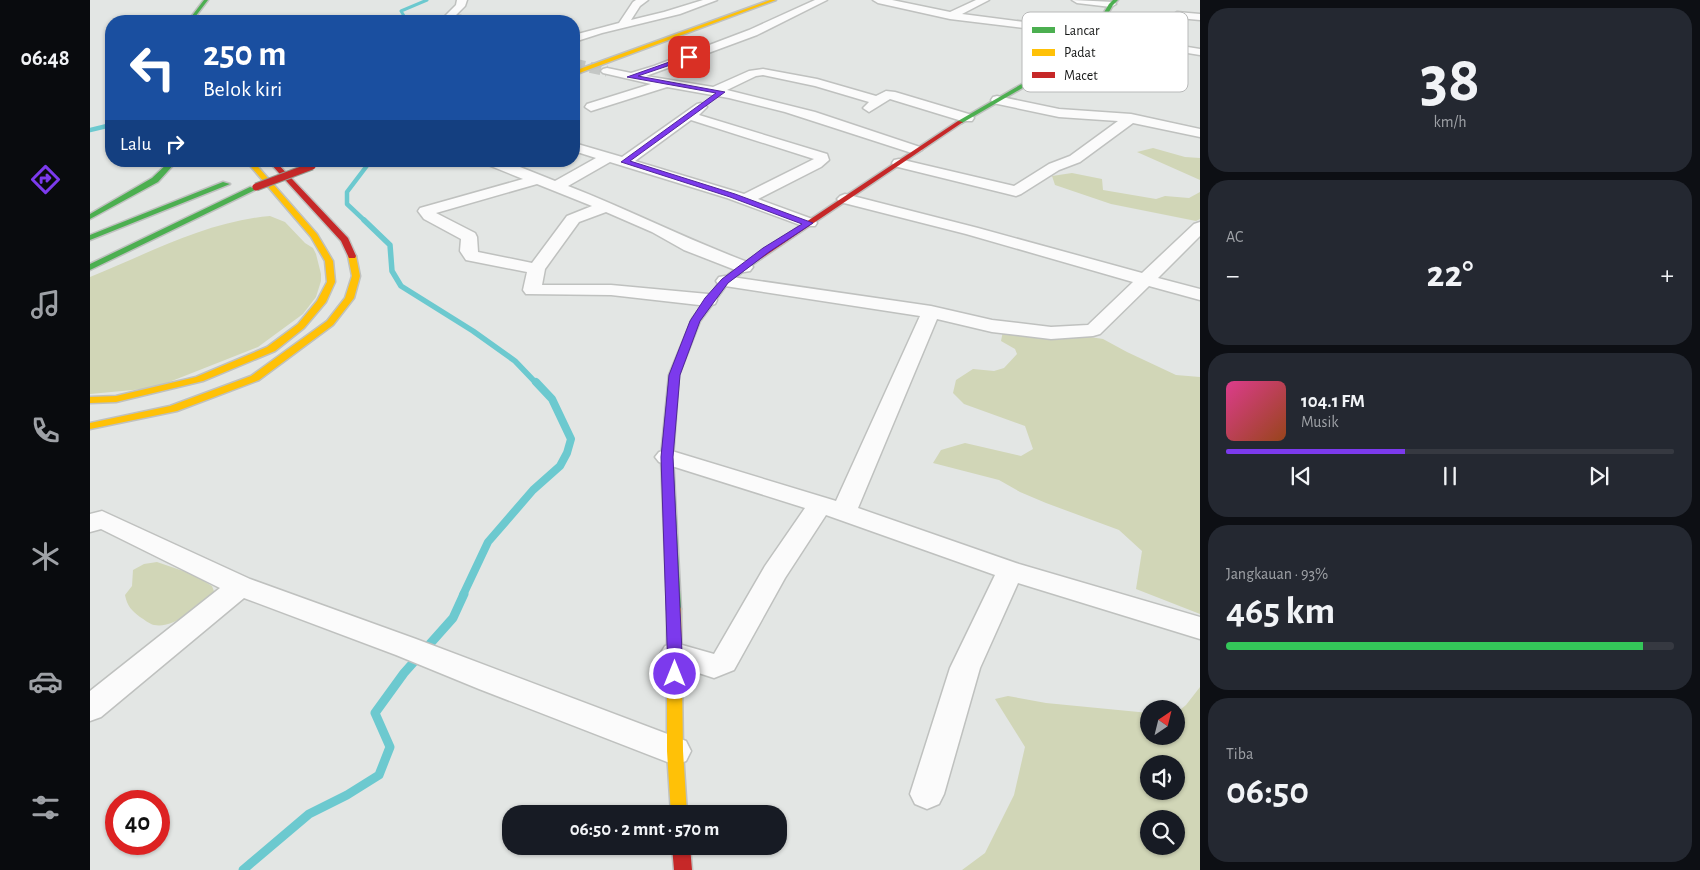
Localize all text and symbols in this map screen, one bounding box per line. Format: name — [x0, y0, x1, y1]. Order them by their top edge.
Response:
legend — [1022, 12, 1188, 92]
text: Lancar — [1064, 24, 1100, 38]
icon: left — [120, 35, 185, 100]
pin — [668, 36, 710, 78]
text: 250 m — [203, 37, 286, 72]
icon: arrive — [675, 43, 703, 71]
text: Padat — [1064, 46, 1096, 60]
text: 06:48 — [20, 47, 70, 69]
text: 38 — [1420, 48, 1480, 113]
text: Macet — [1064, 69, 1098, 83]
text: Belok kiri — [203, 78, 282, 100]
text: km/h — [1433, 114, 1467, 130]
icon: right — [161, 130, 189, 158]
text: Lalu — [120, 135, 151, 154]
icon: directions — [28, 162, 63, 197]
text: AC — [1226, 229, 1243, 245]
text: 22° — [1427, 256, 1473, 294]
text: − — [1226, 262, 1239, 290]
text: + — [1661, 262, 1674, 290]
icon: music — [28, 287, 63, 322]
text: 104.1 FM — [1301, 392, 1365, 411]
icon: phone — [28, 413, 63, 448]
text: Musik — [1301, 414, 1339, 430]
icon: previous — [1287, 462, 1315, 490]
icon: pause — [1436, 462, 1464, 490]
icon: next — [1585, 462, 1613, 490]
icon: climate — [28, 539, 63, 574]
text: Jangkauan · 93% — [1226, 566, 1328, 582]
text: 465 km — [1226, 593, 1335, 631]
position arrow — [648, 647, 700, 699]
icon: car — [28, 664, 63, 699]
north arrow — [1140, 700, 1185, 745]
map controls — [1140, 700, 1185, 855]
text: Tiba — [1226, 746, 1253, 762]
button: sound — [1140, 755, 1185, 800]
text: 06:50 — [1226, 773, 1309, 811]
icon: filters — [28, 790, 63, 825]
speed limit sign: 40 — [105, 790, 170, 855]
button: search — [1140, 810, 1185, 855]
text: 06:50 · 2 mnt · 570 m — [570, 820, 719, 839]

